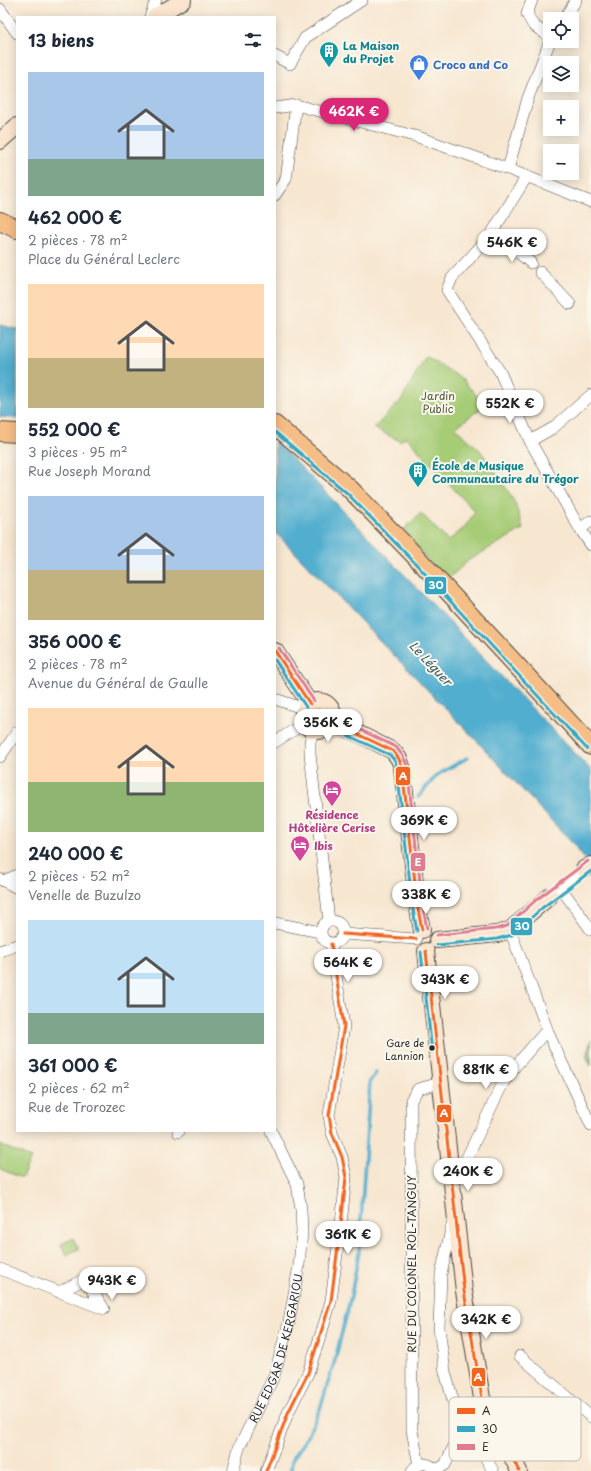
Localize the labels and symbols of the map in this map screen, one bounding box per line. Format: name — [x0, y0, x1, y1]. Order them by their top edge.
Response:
place label: La Maison du Projet — [343, 37, 400, 67]
building icon: La Maison du Projet — [318, 40, 340, 68]
shop icon: Croco and Co — [408, 53, 430, 81]
place label: Croco and Co — [433, 56, 508, 73]
pin: 462K € — [321, 98, 387, 132]
pin: 546K € — [479, 229, 545, 263]
park label: Jardin Public — [421, 387, 455, 417]
pin: 552K € — [477, 390, 543, 424]
place label: École de Musique Communautaire du Trégor — [432, 457, 579, 487]
building icon: École de Musique Communautaire du Trégor — [407, 460, 429, 488]
line badge: 30 — [424, 576, 447, 595]
text: 30 — [428, 576, 444, 593]
water label: Le Léguer — [406, 637, 458, 691]
pin: 356K € — [295, 709, 361, 743]
line badge: A — [395, 766, 411, 786]
text: A — [399, 767, 408, 784]
hotel icon: Résidence Hôtelière Cerise — [321, 779, 343, 807]
place label: Résidence Hôtelière Cerise — [289, 806, 375, 836]
pin: 369K € — [391, 807, 457, 841]
hotel icon: Ibis — [289, 834, 311, 862]
place label: Ibis — [314, 837, 333, 854]
line badge: E — [410, 852, 426, 872]
text: E — [415, 853, 422, 870]
pin: 338K € — [393, 881, 459, 915]
line badge: 30 — [510, 917, 533, 936]
text: 30 — [514, 917, 530, 934]
pin: 564K € — [315, 949, 381, 983]
pin: 343K € — [412, 966, 478, 1000]
place label: Gare de Lannion — [385, 1035, 424, 1063]
marker: Gare de Lannion — [427, 1043, 437, 1053]
pin: 881K € — [453, 1056, 519, 1090]
line badge: A — [436, 1104, 452, 1123]
text: A — [440, 1104, 449, 1121]
pin: 240K € — [435, 1158, 501, 1192]
street label: RUE DU COLONEL ROL-TANGUY — [403, 1175, 420, 1353]
pin: 361K € — [315, 1221, 381, 1255]
pin: 943K € — [79, 1267, 145, 1301]
street label: RUE EDGAR DE KERGARIOU — [244, 1272, 306, 1425]
pin: 342K € — [453, 1306, 519, 1340]
line badge: A — [471, 1367, 486, 1387]
text: A — [474, 1368, 483, 1385]
legend — [449, 1397, 581, 1461]
text: A — [482, 1402, 491, 1419]
text: 30 — [482, 1420, 497, 1437]
text: E — [482, 1438, 489, 1455]

